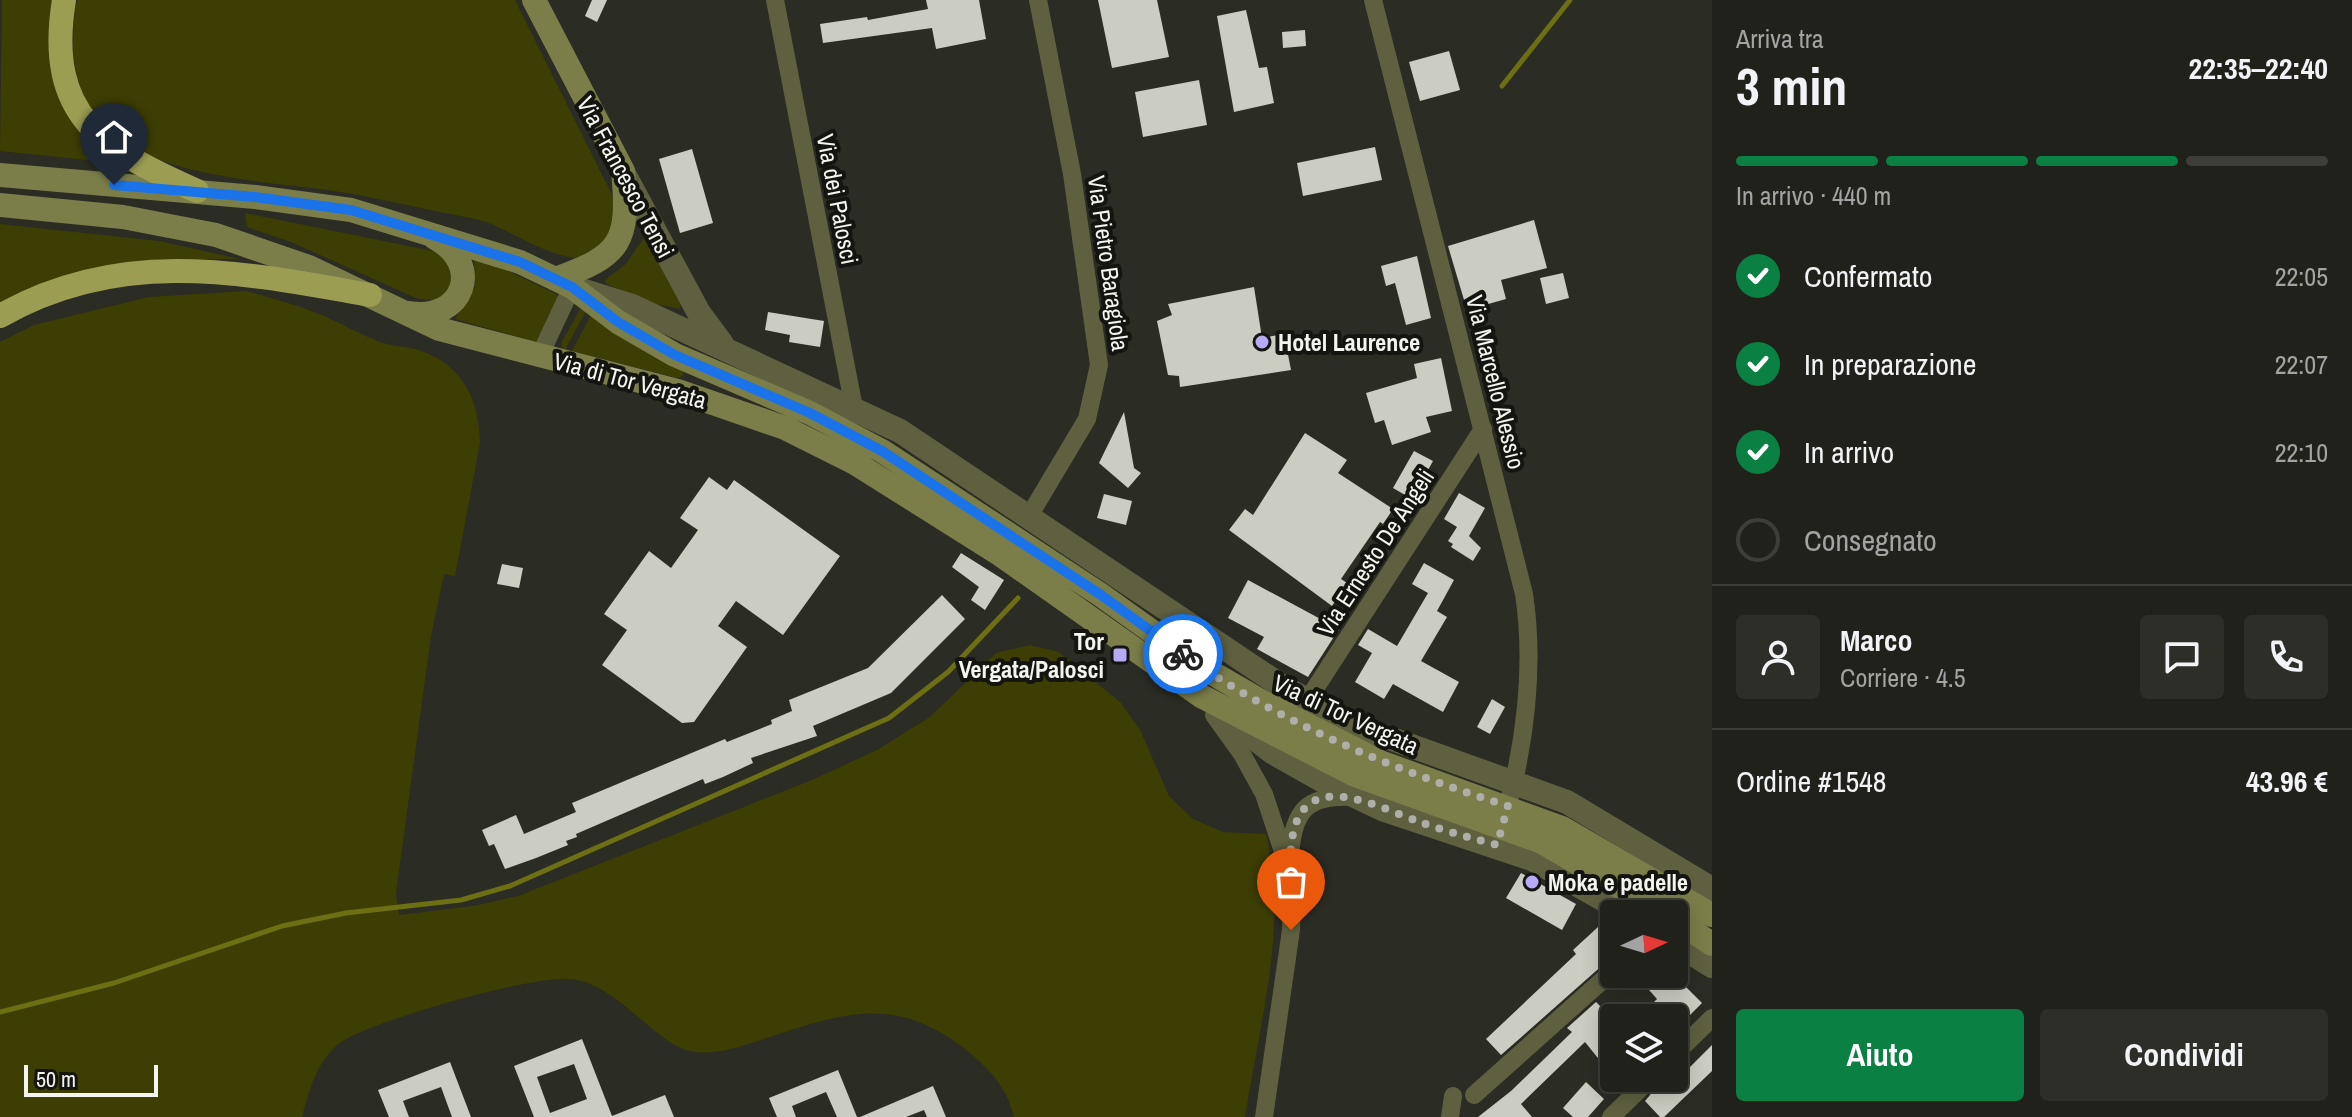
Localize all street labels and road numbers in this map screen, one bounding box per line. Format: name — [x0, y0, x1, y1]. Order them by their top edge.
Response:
street label: Via Francesco Tensi — [570, 91, 682, 263]
street label: Via dei Palosci — [810, 131, 866, 267]
street label: Via Pietro Baragiola — [1081, 173, 1137, 353]
street label: Via Marcello Alessio — [1459, 292, 1533, 472]
street label: Via di Tor Vergata — [550, 344, 710, 416]
street label: Via Ernesto De Angeli — [1309, 462, 1441, 642]
street label: Via di Tor Vergata — [1268, 666, 1424, 762]

